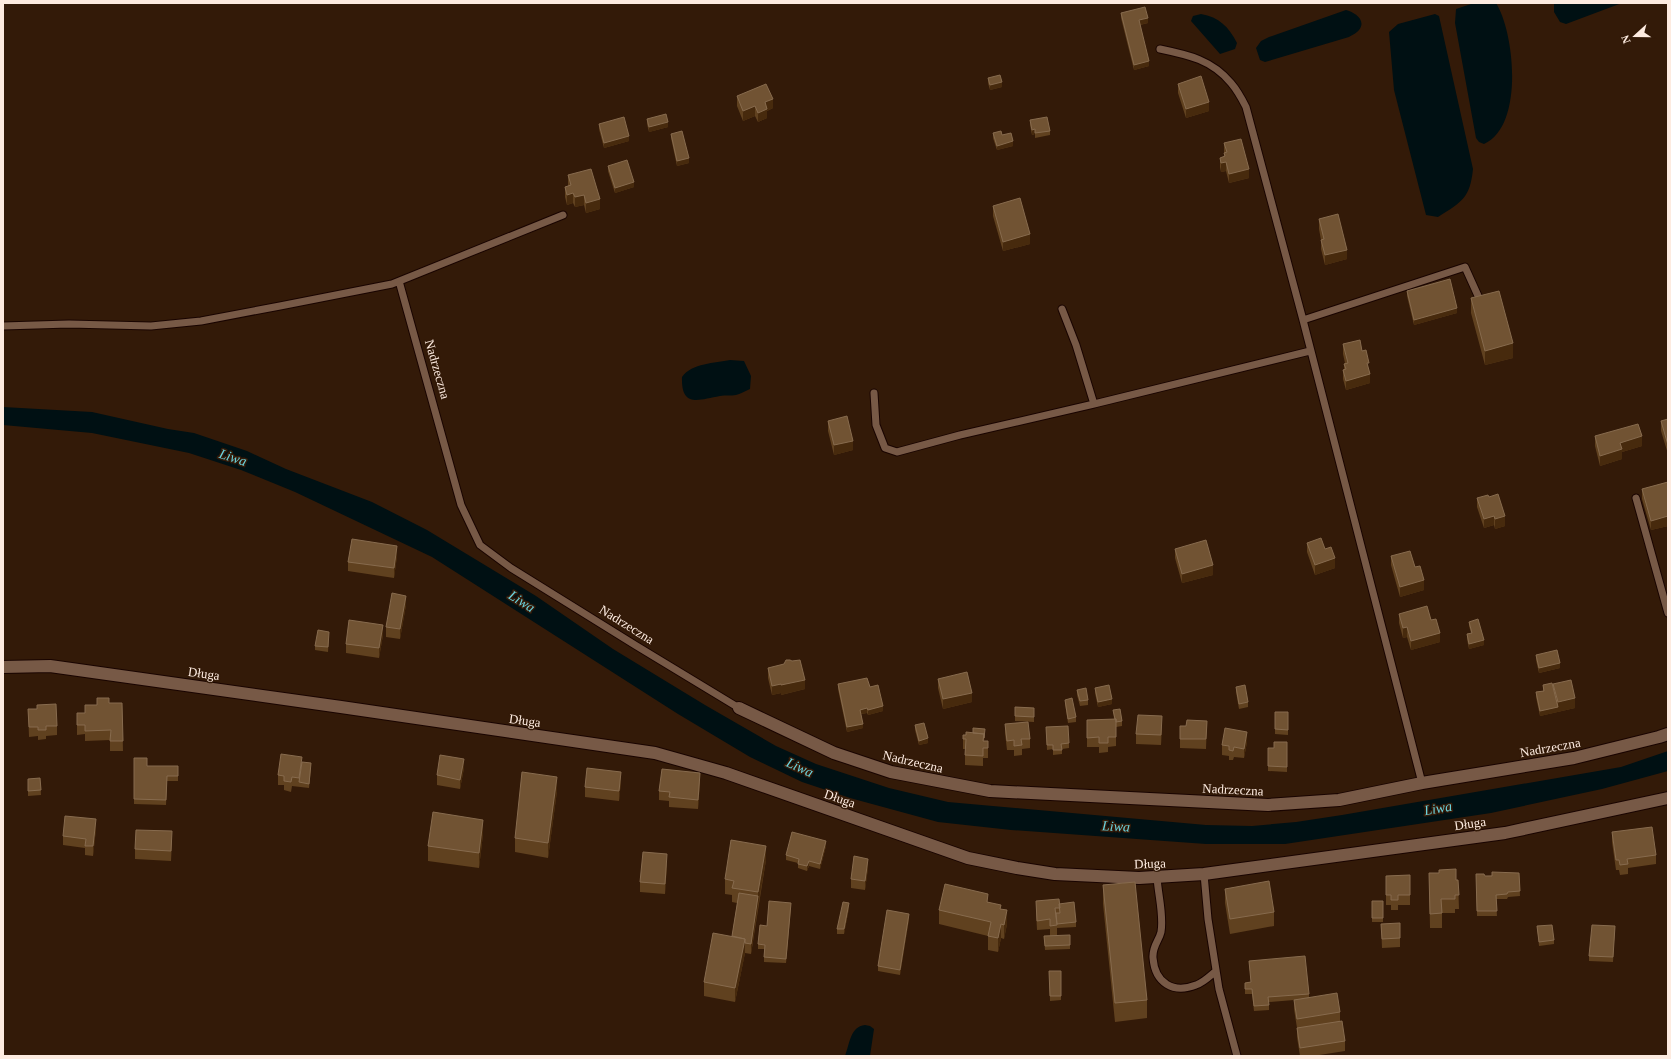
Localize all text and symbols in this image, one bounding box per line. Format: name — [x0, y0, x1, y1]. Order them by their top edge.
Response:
north arrow — [1615, 16, 1655, 56]
text: N — [1619, 34, 1633, 45]
street label: Nadrzeczna — [422, 338, 453, 401]
water label: Liwa — [216, 446, 248, 469]
water label: Liwa — [505, 587, 538, 615]
street label: Nadrzeczna — [597, 602, 657, 647]
street label: Długa — [187, 664, 221, 683]
street label: Długa — [508, 711, 542, 730]
street label: Nadrzeczna — [1519, 735, 1582, 760]
street label: Nadrzeczna — [881, 747, 945, 776]
water label: Liwa — [783, 755, 816, 780]
street label: Nadrzeczna — [1202, 780, 1264, 799]
street label: Długa — [822, 786, 858, 811]
water label: Liwa — [1422, 799, 1453, 818]
street label: Długa — [1453, 814, 1487, 833]
water label: Liwa — [1101, 818, 1130, 835]
street label: Długa — [1134, 855, 1166, 872]

